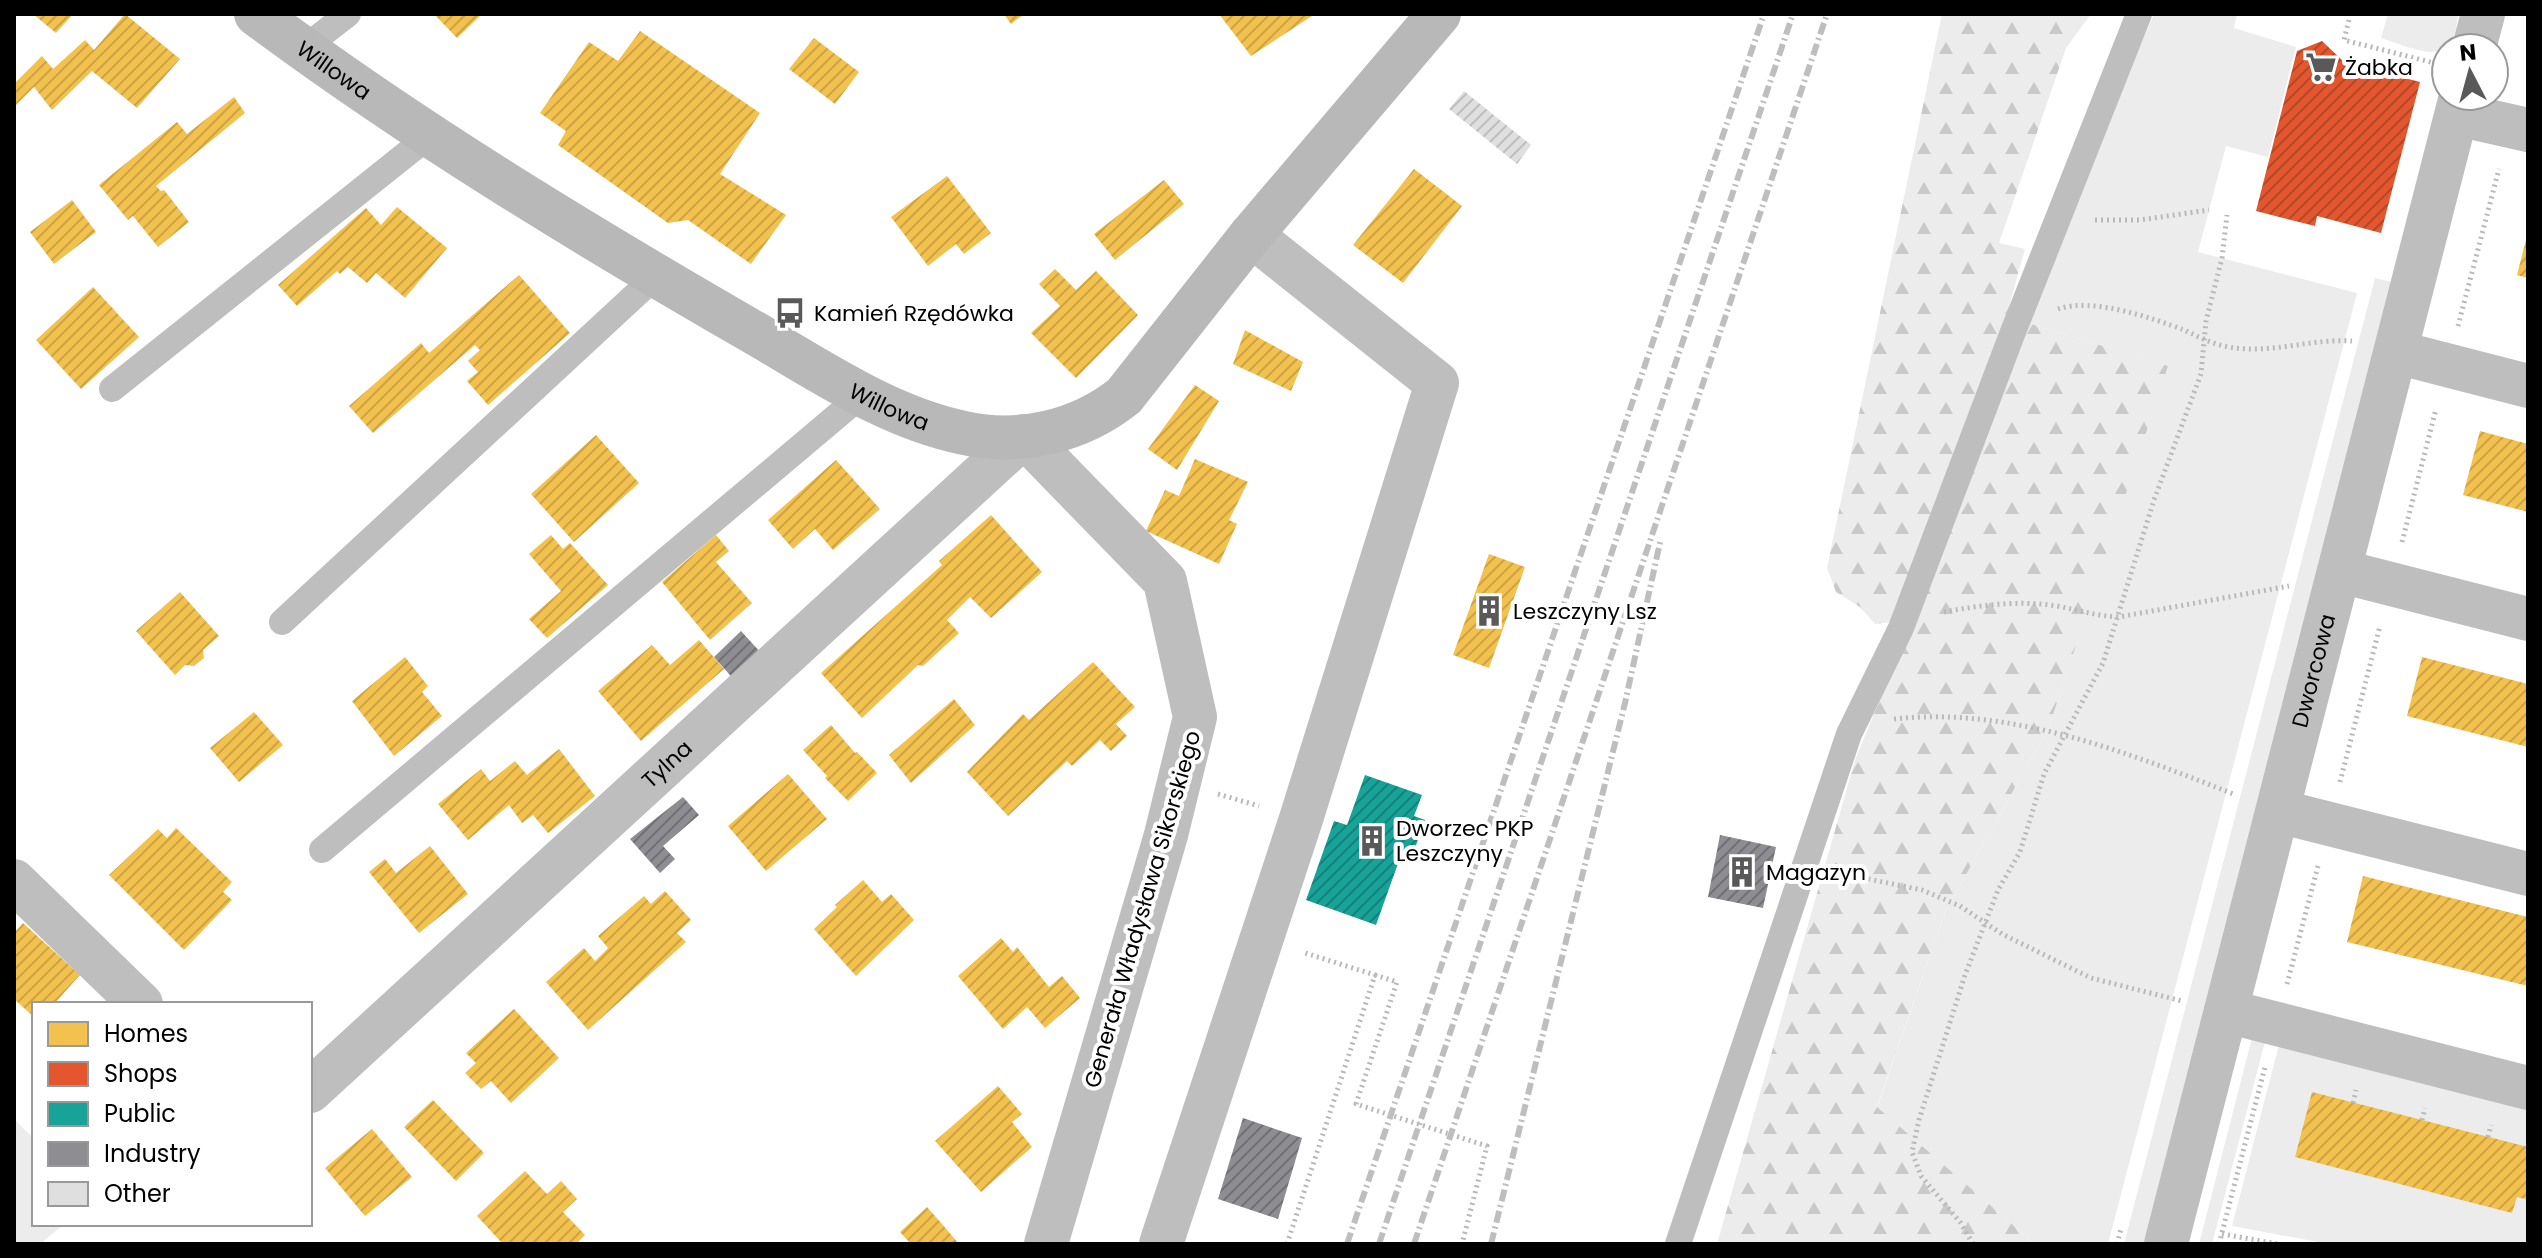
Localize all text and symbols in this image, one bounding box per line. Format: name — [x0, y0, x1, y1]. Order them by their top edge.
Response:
north arrow — [2430, 32, 2510, 112]
street label: Willowa — [290, 33, 377, 107]
text: N — [2458, 36, 2478, 69]
supermarket icon: Żabka — [2304, 50, 2338, 84]
place label: Żabka — [2345, 52, 2413, 83]
bus stop icon: Kamień Rzędówka — [773, 296, 807, 330]
place label: Kamień Rzędówka — [814, 298, 1014, 329]
street label: Willowa — [843, 376, 933, 439]
building icon: Leszczyny Lsz — [1472, 594, 1506, 628]
place label: Leszczyny Lsz — [1513, 596, 1657, 627]
street label: Dworcowa — [2284, 611, 2343, 731]
street label: Generała Władysława Sikorskiego — [1077, 727, 1208, 1091]
street label: Tylna — [635, 733, 699, 795]
place label: Dworzec PKP Leszczyny — [1396, 813, 1533, 869]
building icon: Dworzec PKP Leszczyny — [1355, 824, 1389, 858]
building icon: Magazyn — [1725, 855, 1759, 889]
place label: Magazyn — [1766, 857, 1866, 888]
legend — [32, 1002, 312, 1226]
text: Homes — [104, 1017, 188, 1050]
text: Shops — [104, 1057, 178, 1090]
text: Public — [104, 1097, 176, 1130]
text: Industry — [104, 1137, 201, 1170]
text: Other — [104, 1177, 171, 1210]

